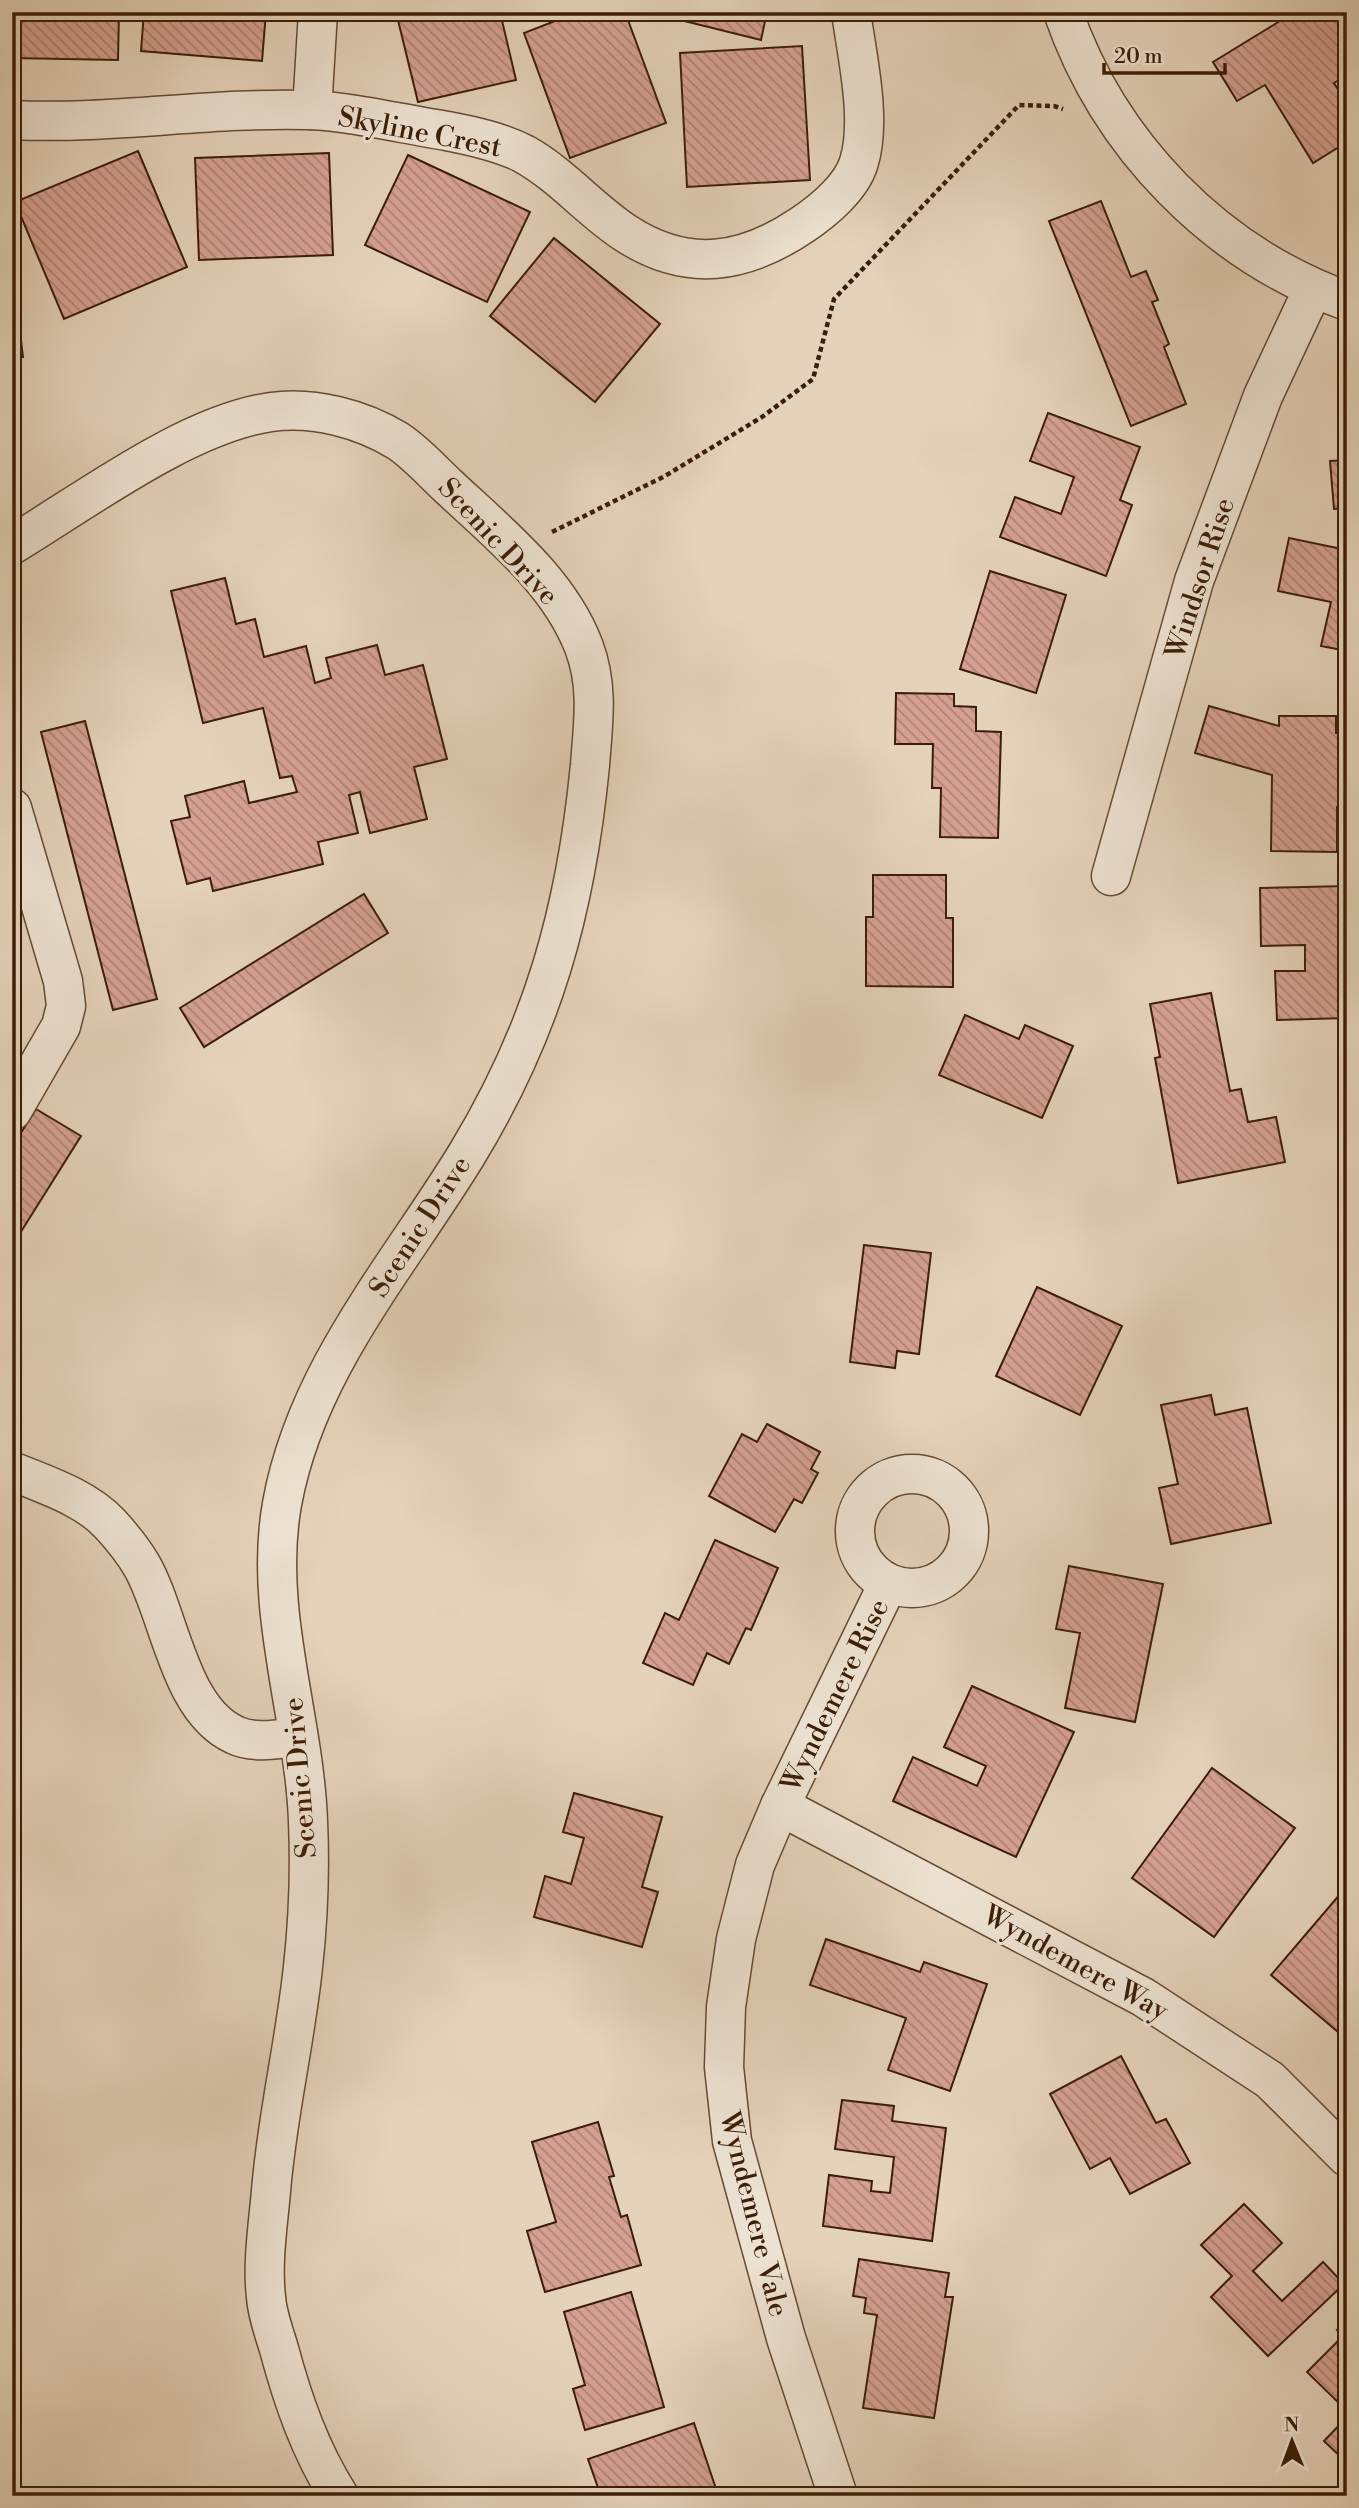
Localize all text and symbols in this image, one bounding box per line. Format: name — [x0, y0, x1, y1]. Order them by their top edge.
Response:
scale bar — [1104, 32, 1224, 76]
text: 20 m — [1114, 44, 1163, 70]
street label: Skyline Crest — [335, 99, 504, 165]
street label: Scenic Drive — [430, 471, 566, 613]
street label: Windsor Rise — [1158, 494, 1243, 664]
street label: Scenic Drive — [362, 1150, 479, 1304]
street label: Wyndemere Rise — [773, 1593, 897, 1799]
street label: Scenic Drive — [276, 1696, 325, 1860]
street label: Wyndemere Way — [975, 1897, 1175, 2029]
street label: Wyndemere Vale — [711, 2107, 796, 2320]
north arrow — [1258, 2406, 1328, 2476]
text: N — [1284, 2413, 1299, 2437]

